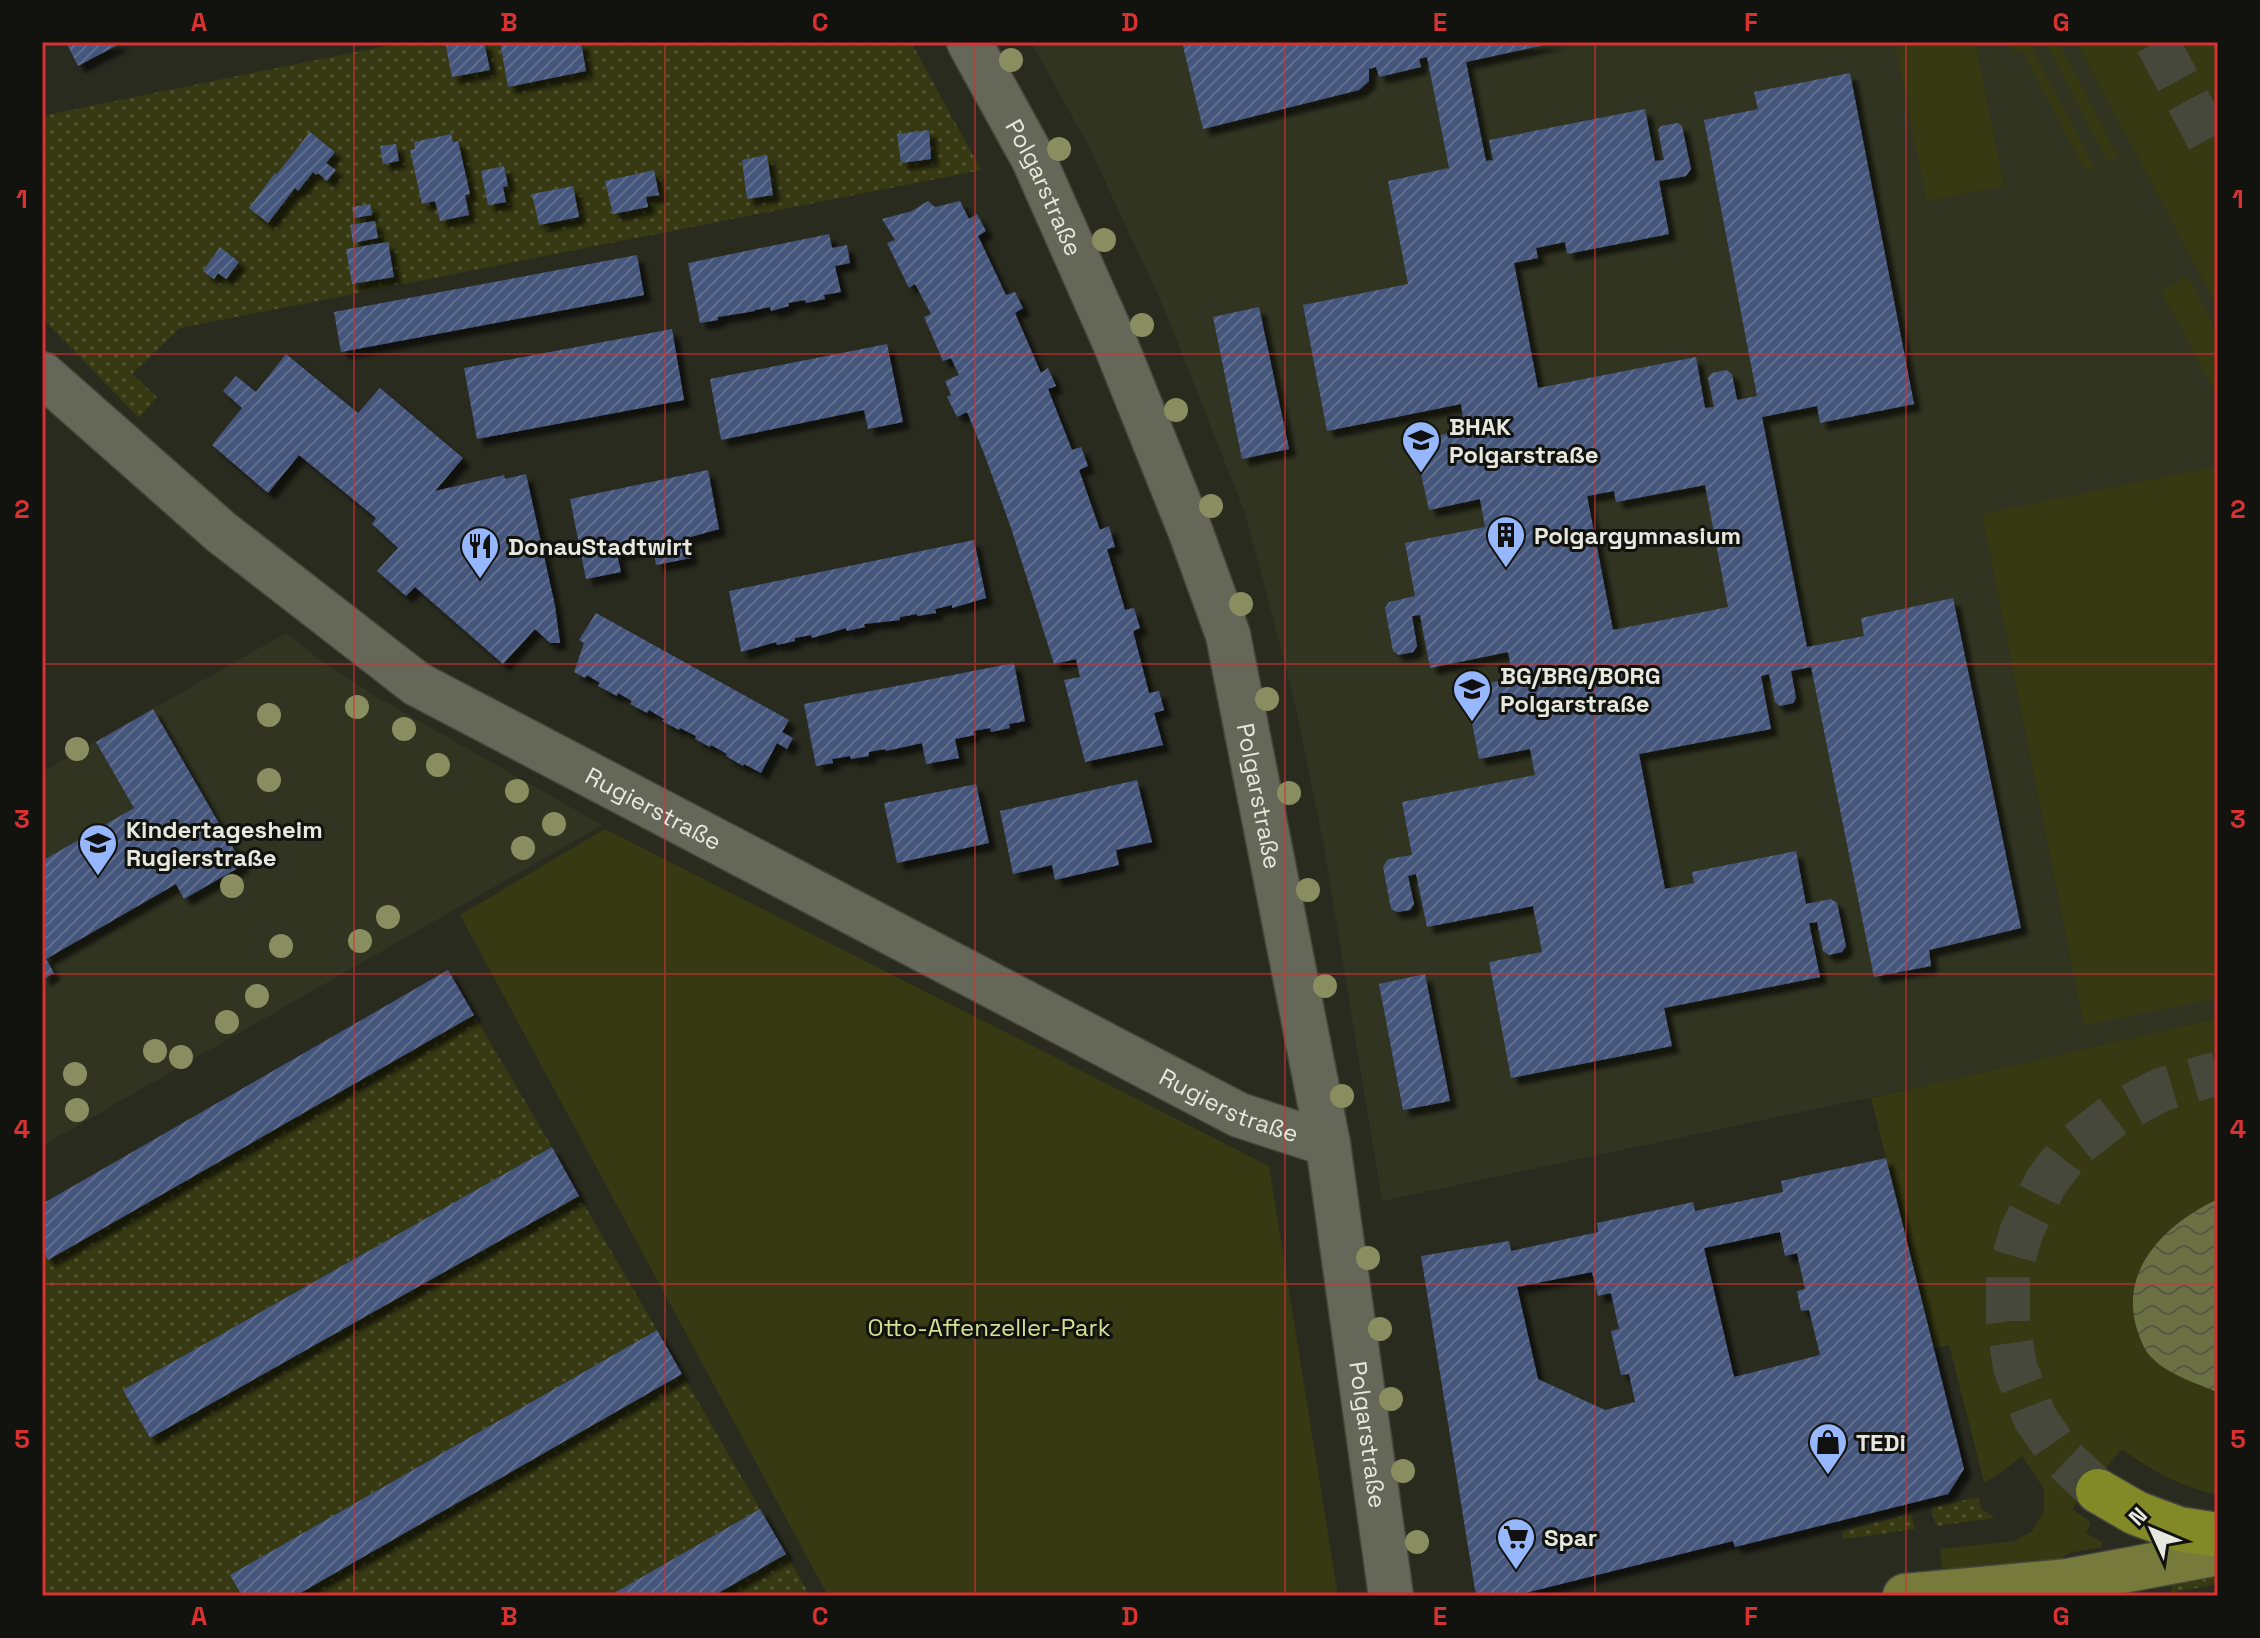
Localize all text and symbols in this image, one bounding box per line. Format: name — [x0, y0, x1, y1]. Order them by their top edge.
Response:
text: A — [191, 5, 208, 39]
text: B — [500, 5, 518, 39]
text: C — [812, 5, 828, 39]
text: D — [1121, 5, 1139, 39]
text: E — [1433, 5, 1447, 39]
text: F — [1744, 5, 1758, 39]
text: G — [2052, 5, 2070, 39]
street label: Polgarstraße — [999, 113, 1090, 261]
text: 1 — [16, 182, 28, 216]
text: 1 — [2232, 182, 2244, 216]
place label: BHAK Polgarstraße — [1449, 411, 1599, 470]
school or university icon: BHAK Polgarstraße — [1400, 419, 1442, 474]
text: 2 — [14, 492, 30, 526]
text: 2 — [2230, 492, 2246, 526]
building icon: Polgargymnasium — [1485, 514, 1527, 569]
place label: Polgargymnasium — [1534, 520, 1741, 551]
restaurant icon: DonauStadtwirt — [459, 525, 501, 580]
place label: DonauStadtwirt — [508, 531, 693, 562]
place label: BG/BRG/BORG Polgarstraße — [1500, 660, 1661, 719]
school or university icon: BG/BRG/BORG Polgarstraße — [1451, 668, 1493, 723]
street label: Polgarstraße — [1230, 720, 1289, 872]
street label: Rugierstraße — [580, 760, 727, 856]
text: 3 — [14, 802, 30, 836]
text: 3 — [2230, 802, 2246, 836]
place label: Kindertagesheim Rugierstraße — [126, 814, 323, 873]
school or university icon: Kindertagesheim Rugierstraße — [77, 822, 119, 877]
street label: Rugierstraße — [1154, 1061, 1303, 1149]
text: 4 — [14, 1112, 30, 1146]
text: 4 — [2230, 1112, 2246, 1146]
park label: Otto-Affenzeller-Park — [867, 1312, 1111, 1343]
street label: Polgarstraße — [1343, 1359, 1394, 1510]
shop icon: TEDi — [1807, 1421, 1849, 1476]
text: 5 — [14, 1422, 30, 1456]
text: 5 — [2230, 1422, 2246, 1456]
place label: TEDi — [1856, 1427, 1906, 1458]
north arrow — [2112, 1490, 2192, 1570]
text: N — [2122, 1501, 2153, 1531]
supermarket icon: Spar — [1495, 1516, 1537, 1571]
place label: Spar — [1544, 1522, 1597, 1553]
text: A — [191, 1599, 208, 1633]
text: B — [500, 1599, 518, 1633]
text: C — [812, 1599, 828, 1633]
text: D — [1121, 1599, 1139, 1633]
text: E — [1433, 1599, 1447, 1633]
text: F — [1744, 1599, 1758, 1633]
text: G — [2052, 1599, 2070, 1633]

